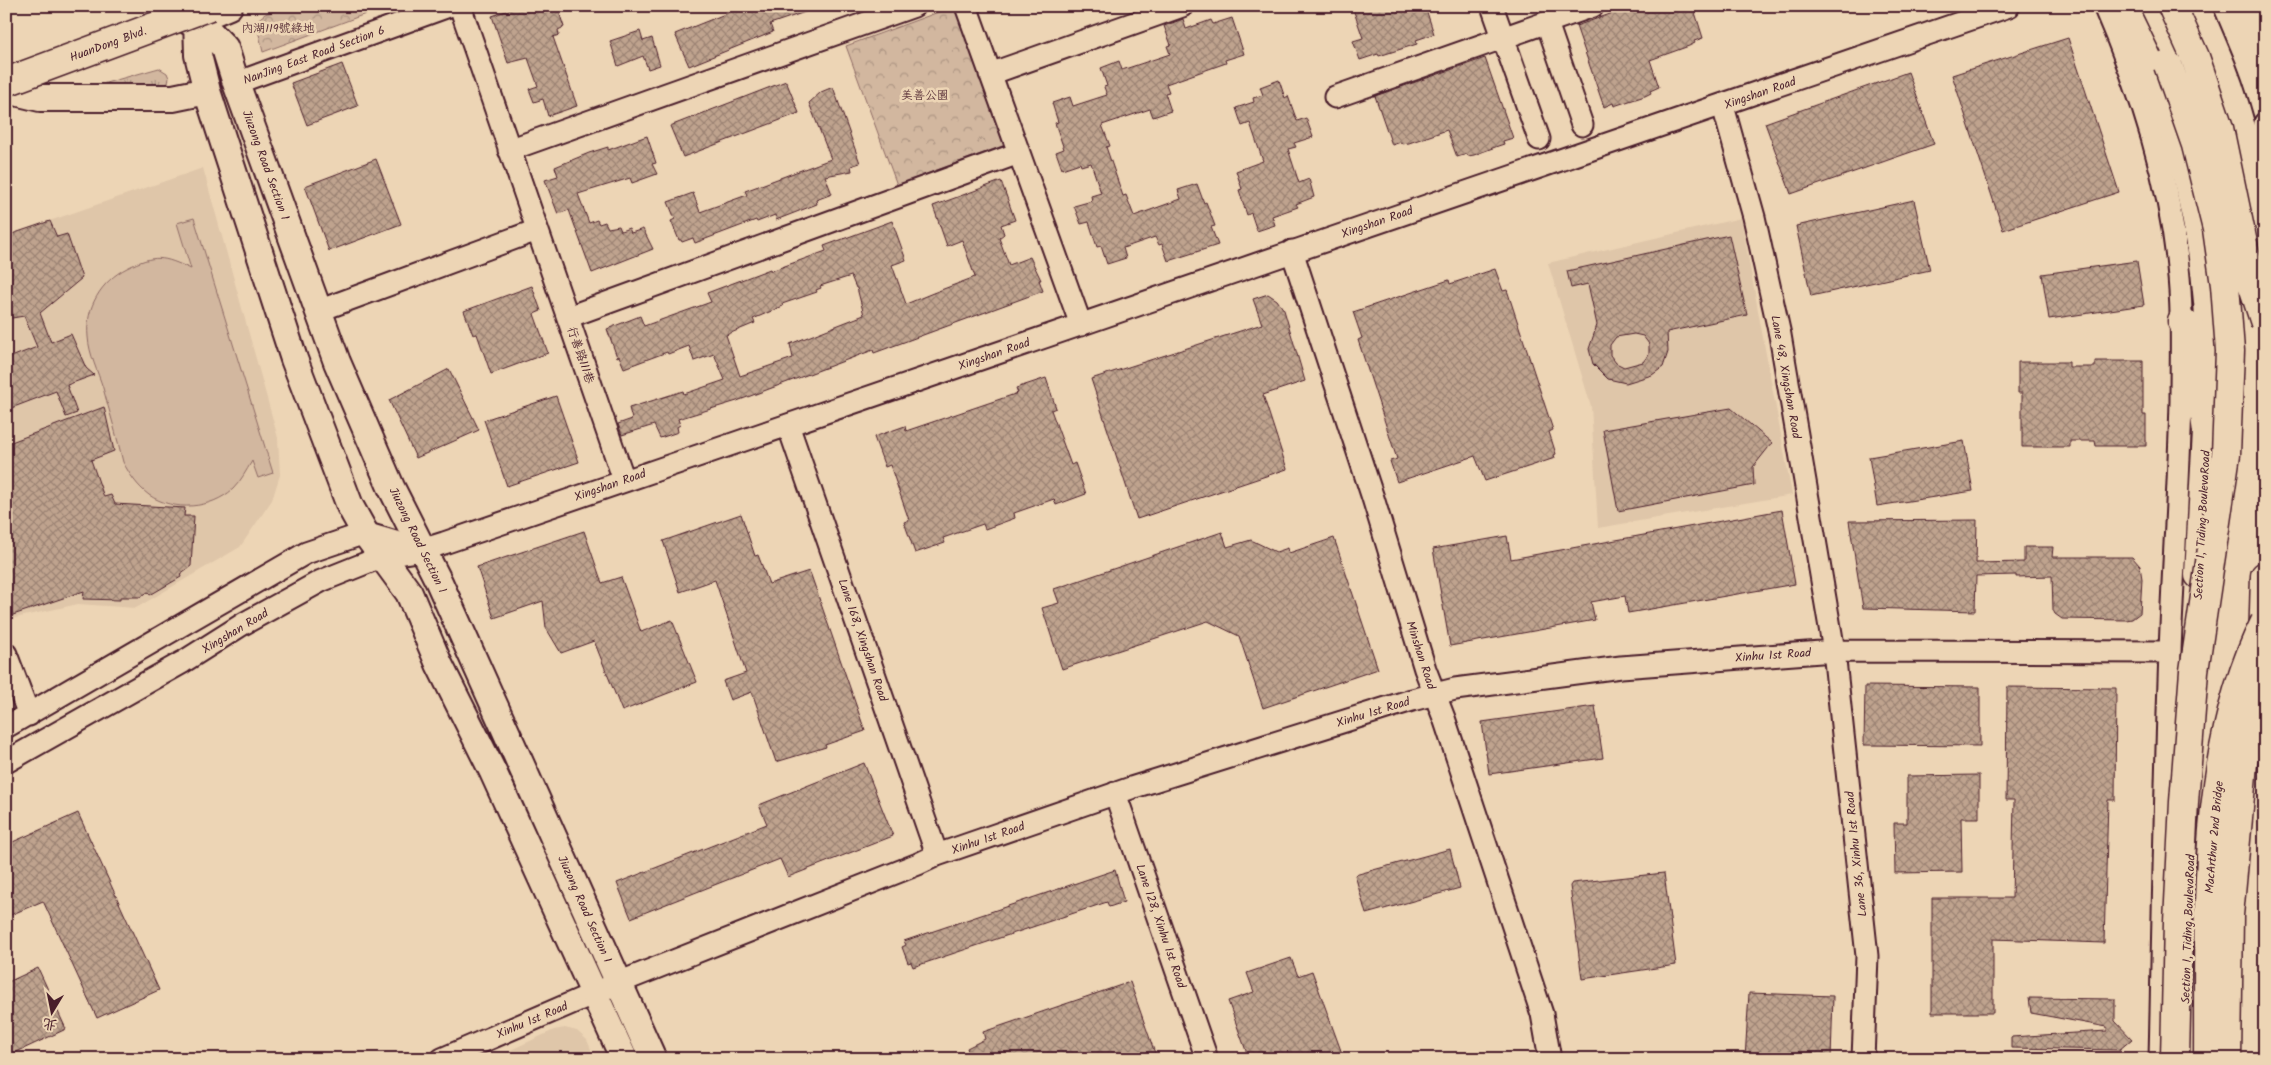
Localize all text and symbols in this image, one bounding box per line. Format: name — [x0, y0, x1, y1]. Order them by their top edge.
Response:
park label: 內湖119號綠地 — [241, 19, 315, 38]
street label: NanJing East Road Section 6 — [241, 21, 388, 90]
street label: HuanDong Blvd. — [67, 22, 149, 67]
street label: Xingshan Road — [1722, 72, 1800, 115]
park label: 美善公園 — [901, 86, 949, 105]
street label: Jiuzong Road Section 1 — [237, 108, 294, 223]
street label: Xingshan Road — [1339, 201, 1417, 244]
street label: Lane 48, Xingshan Road — [1765, 314, 1806, 441]
street label: 行善路111巷 — [562, 324, 599, 386]
street label: Xingshan Road — [956, 333, 1034, 376]
street label: Section 1, Tiding BoulevaRoad — [2189, 449, 2216, 600]
street label: Xingshan Road — [572, 464, 650, 507]
street label: Jiuzong Road Section 1 — [384, 484, 452, 597]
street label: Lane 168, Xingshan Road — [833, 576, 893, 705]
street label: Xingshan Road — [198, 603, 273, 659]
street label: Minshan Road — [1400, 618, 1441, 693]
street label: Xinhu 1st Road — [1734, 643, 1813, 668]
street label: Xinhu 1st Road — [1334, 692, 1413, 733]
street label: MacArthur 2nd Bridge — [2200, 779, 2229, 894]
street label: Lane 36, Xinhu 1st Road — [1840, 789, 1873, 918]
street label: Xinhu 1st Road — [949, 817, 1028, 860]
street label: Jiuzong Road Section 1 — [552, 852, 617, 966]
street label: Section 1, Tiding BoulevaRoad — [2176, 853, 2201, 1004]
street label: Lane 128, Xinhu 1st Road — [1130, 861, 1191, 992]
north arrow — [28, 988, 78, 1038]
street label: Xinhu 1st Road — [493, 996, 572, 1044]
text: 北 — [41, 1012, 59, 1036]

